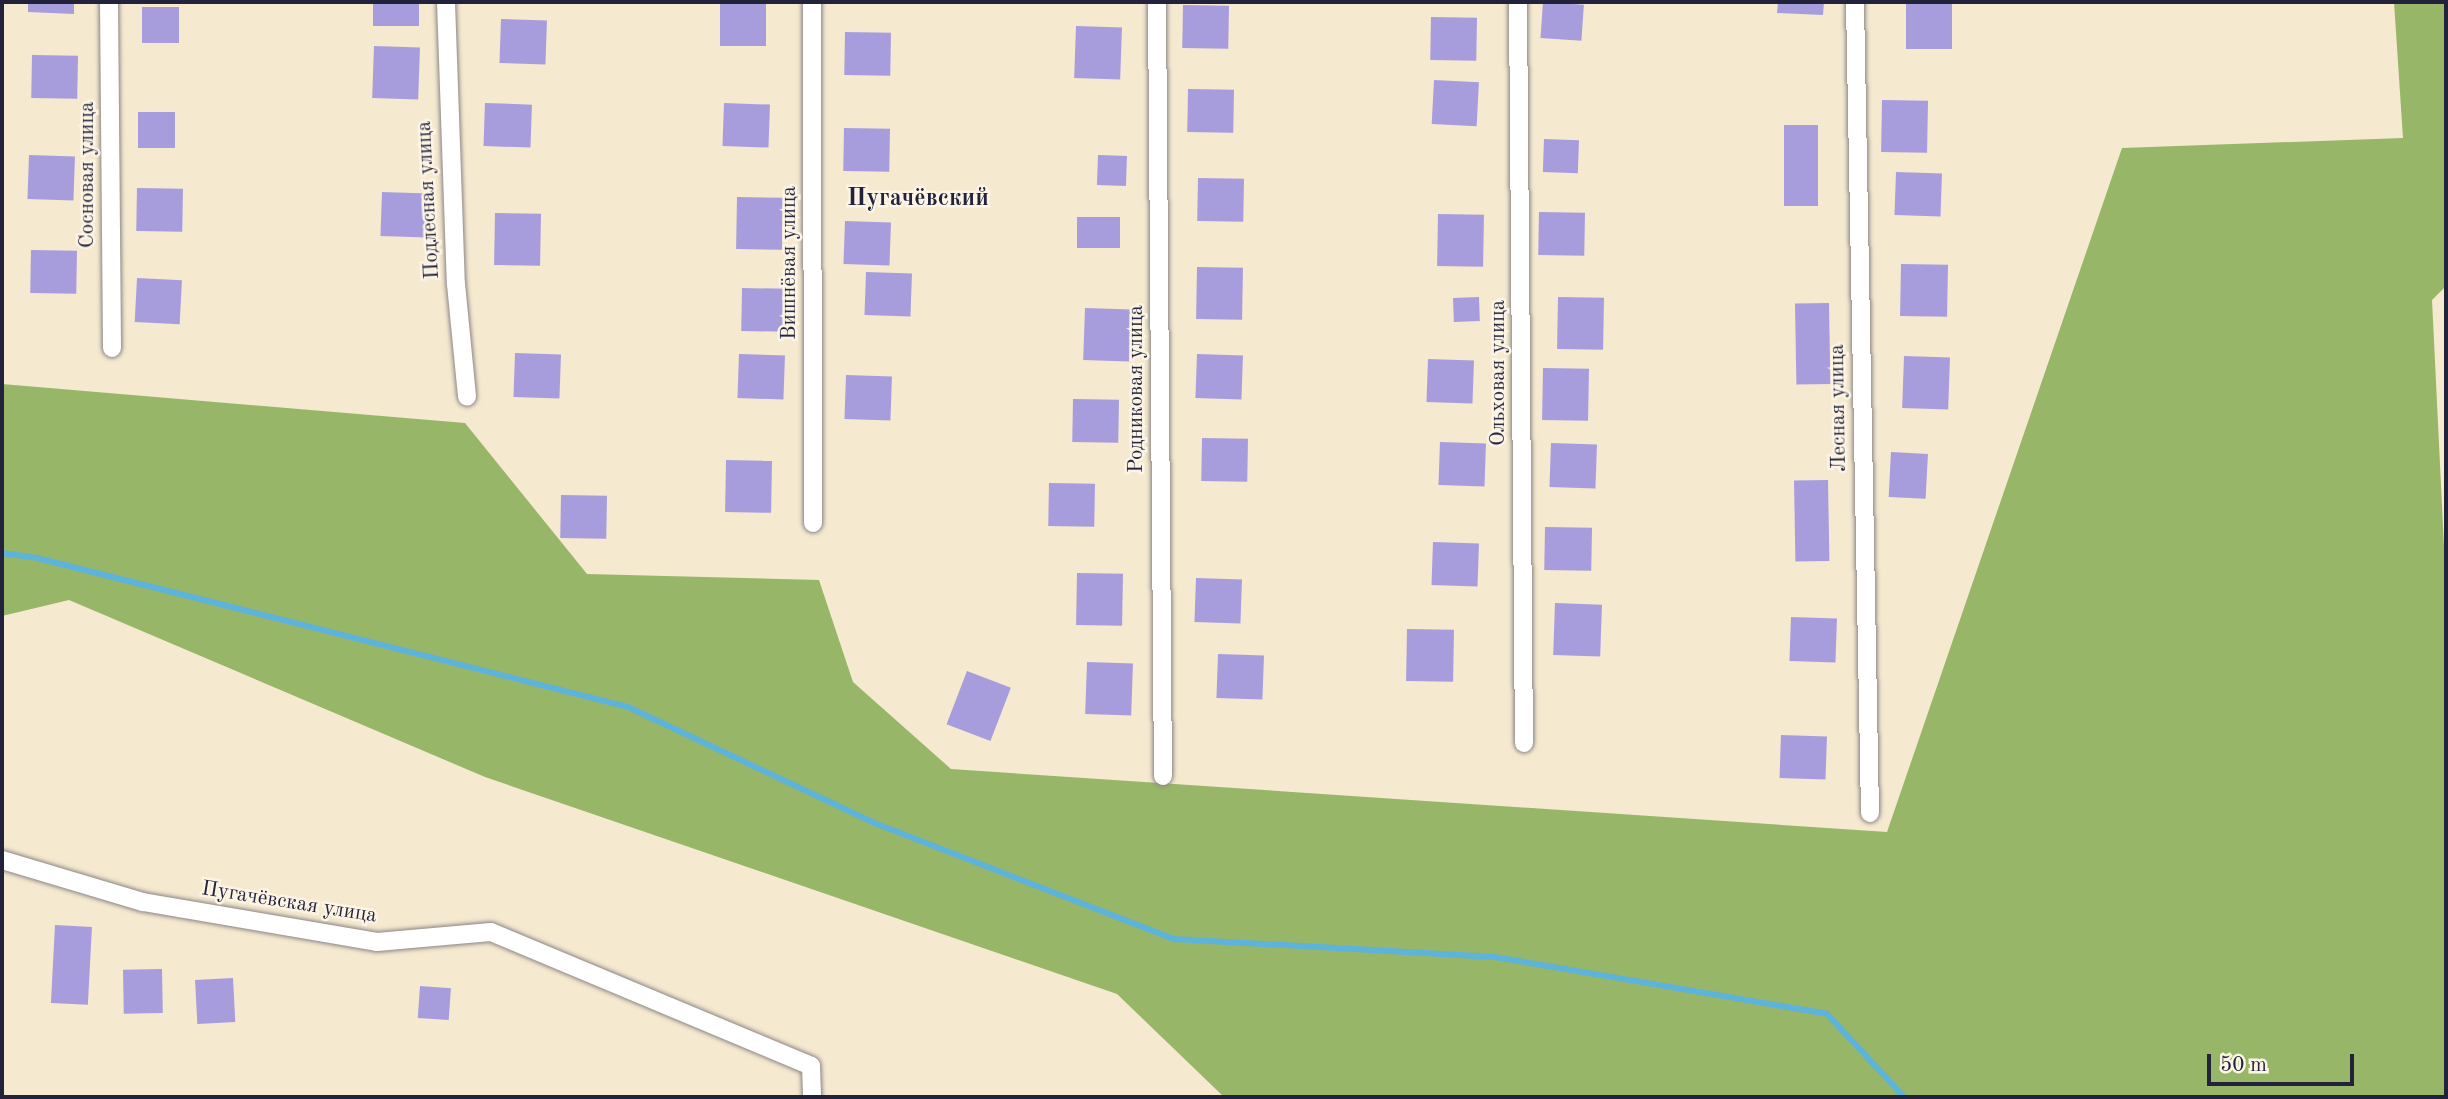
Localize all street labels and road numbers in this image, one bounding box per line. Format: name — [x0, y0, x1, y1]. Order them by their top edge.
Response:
street label: Сосновая улица — [75, 102, 101, 248]
street label: Подлесная улица — [412, 120, 446, 280]
street label: Вишнёвая улица — [777, 186, 803, 340]
street label: Ольховая улица — [1486, 300, 1512, 446]
street label: Родниковая улица — [1124, 305, 1150, 473]
street label: Лесная улица — [1825, 344, 1853, 472]
street label: Пугачёвская улица — [199, 877, 379, 929]

